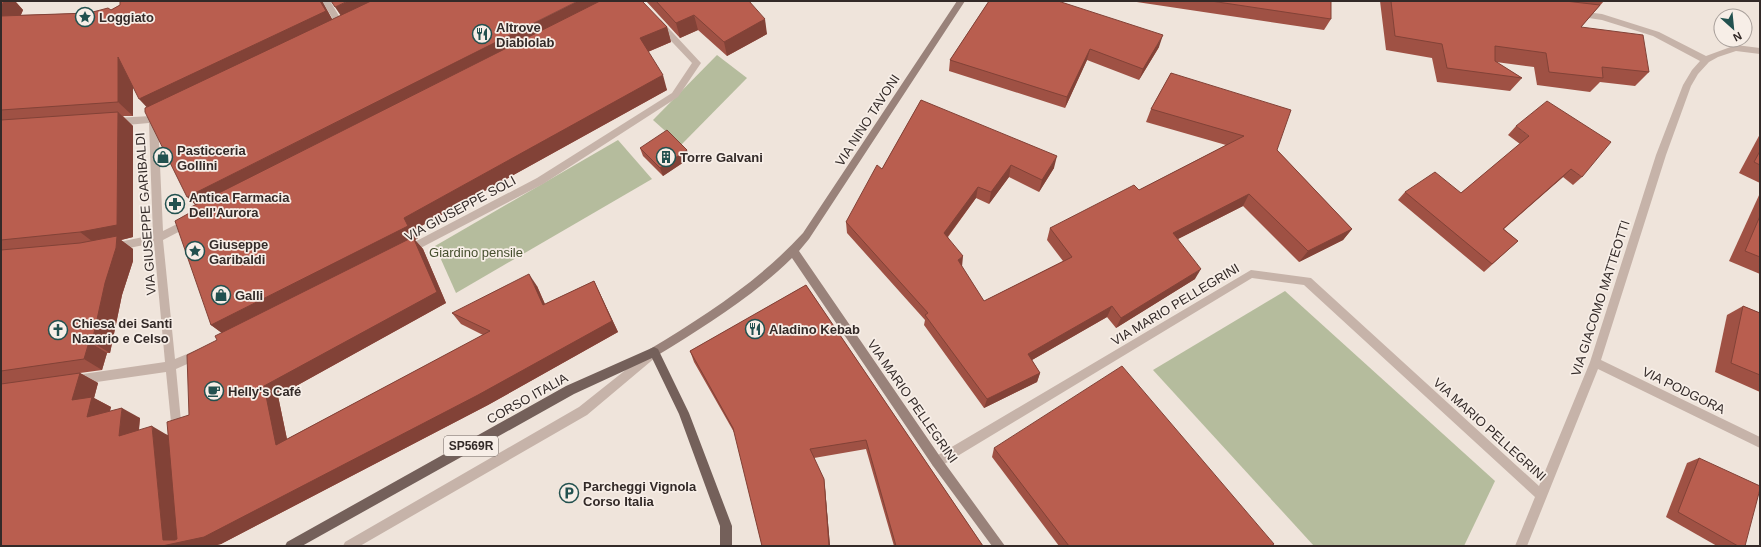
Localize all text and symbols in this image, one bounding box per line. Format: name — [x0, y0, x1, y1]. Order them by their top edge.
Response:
place icon: Loggiato — [74, 6, 96, 28]
north arrow — [1713, 8, 1753, 48]
place label: Loggiato — [99, 10, 154, 25]
place label: Altrove Diablolab — [496, 20, 555, 50]
restaurant icon: Altrove Diablolab — [471, 23, 493, 45]
text: N — [1731, 30, 1744, 44]
street label: VIA NINO TAVONI — [832, 72, 903, 169]
street label: VIA GIUSEPPE GARIBALDI — [132, 132, 159, 296]
place label: Pasticceria Gollini — [177, 143, 246, 173]
shop icon: Pasticceria Gollini — [152, 146, 174, 168]
building icon: Torre Galvani — [655, 146, 677, 168]
place label: Torre Galvani — [680, 150, 763, 165]
street label: VIA GIUSEPPE SOLI — [402, 173, 518, 244]
place label: Antica Farmacia Dell'Aurora — [189, 190, 290, 220]
pharmacy icon: Antica Farmacia Dell'Aurora — [164, 193, 186, 215]
street label: VIA GIACOMO MATTEOTTI — [1568, 218, 1633, 378]
place label: Giuseppe Garibaldi — [209, 237, 268, 267]
place icon: Giuseppe Garibaldi — [184, 240, 206, 262]
park label: Giardino pensile — [429, 245, 523, 260]
street label: VIA MARIO PELLEGRINI — [1109, 260, 1242, 349]
shop icon: Galli — [210, 284, 232, 306]
place label: Galli — [235, 288, 263, 303]
place label: Chiesa dei Santi Nazario e Celso — [72, 316, 172, 346]
restaurant icon: Aladino Kebab — [744, 318, 766, 340]
church icon: Chiesa dei Santi Nazario e Celso — [47, 319, 69, 341]
place label: Aladino Kebab — [769, 322, 860, 337]
street label: VIA MARIO PELLEGRINI — [864, 337, 961, 466]
street label: VIA PODGORA — [1640, 364, 1728, 417]
street label: CORSO ITALIA — [484, 370, 571, 427]
street label: VIA MARIO PELLEGRINI — [1430, 375, 1549, 484]
cafe icon: Helly's Café — [203, 380, 225, 402]
place label: Helly's Café — [228, 384, 301, 399]
road number: SP569R — [444, 436, 498, 456]
place label: Parcheggi Vignola Corso Italia — [583, 479, 697, 509]
parking icon: Parcheggi Vignola Corso Italia — [558, 482, 580, 504]

